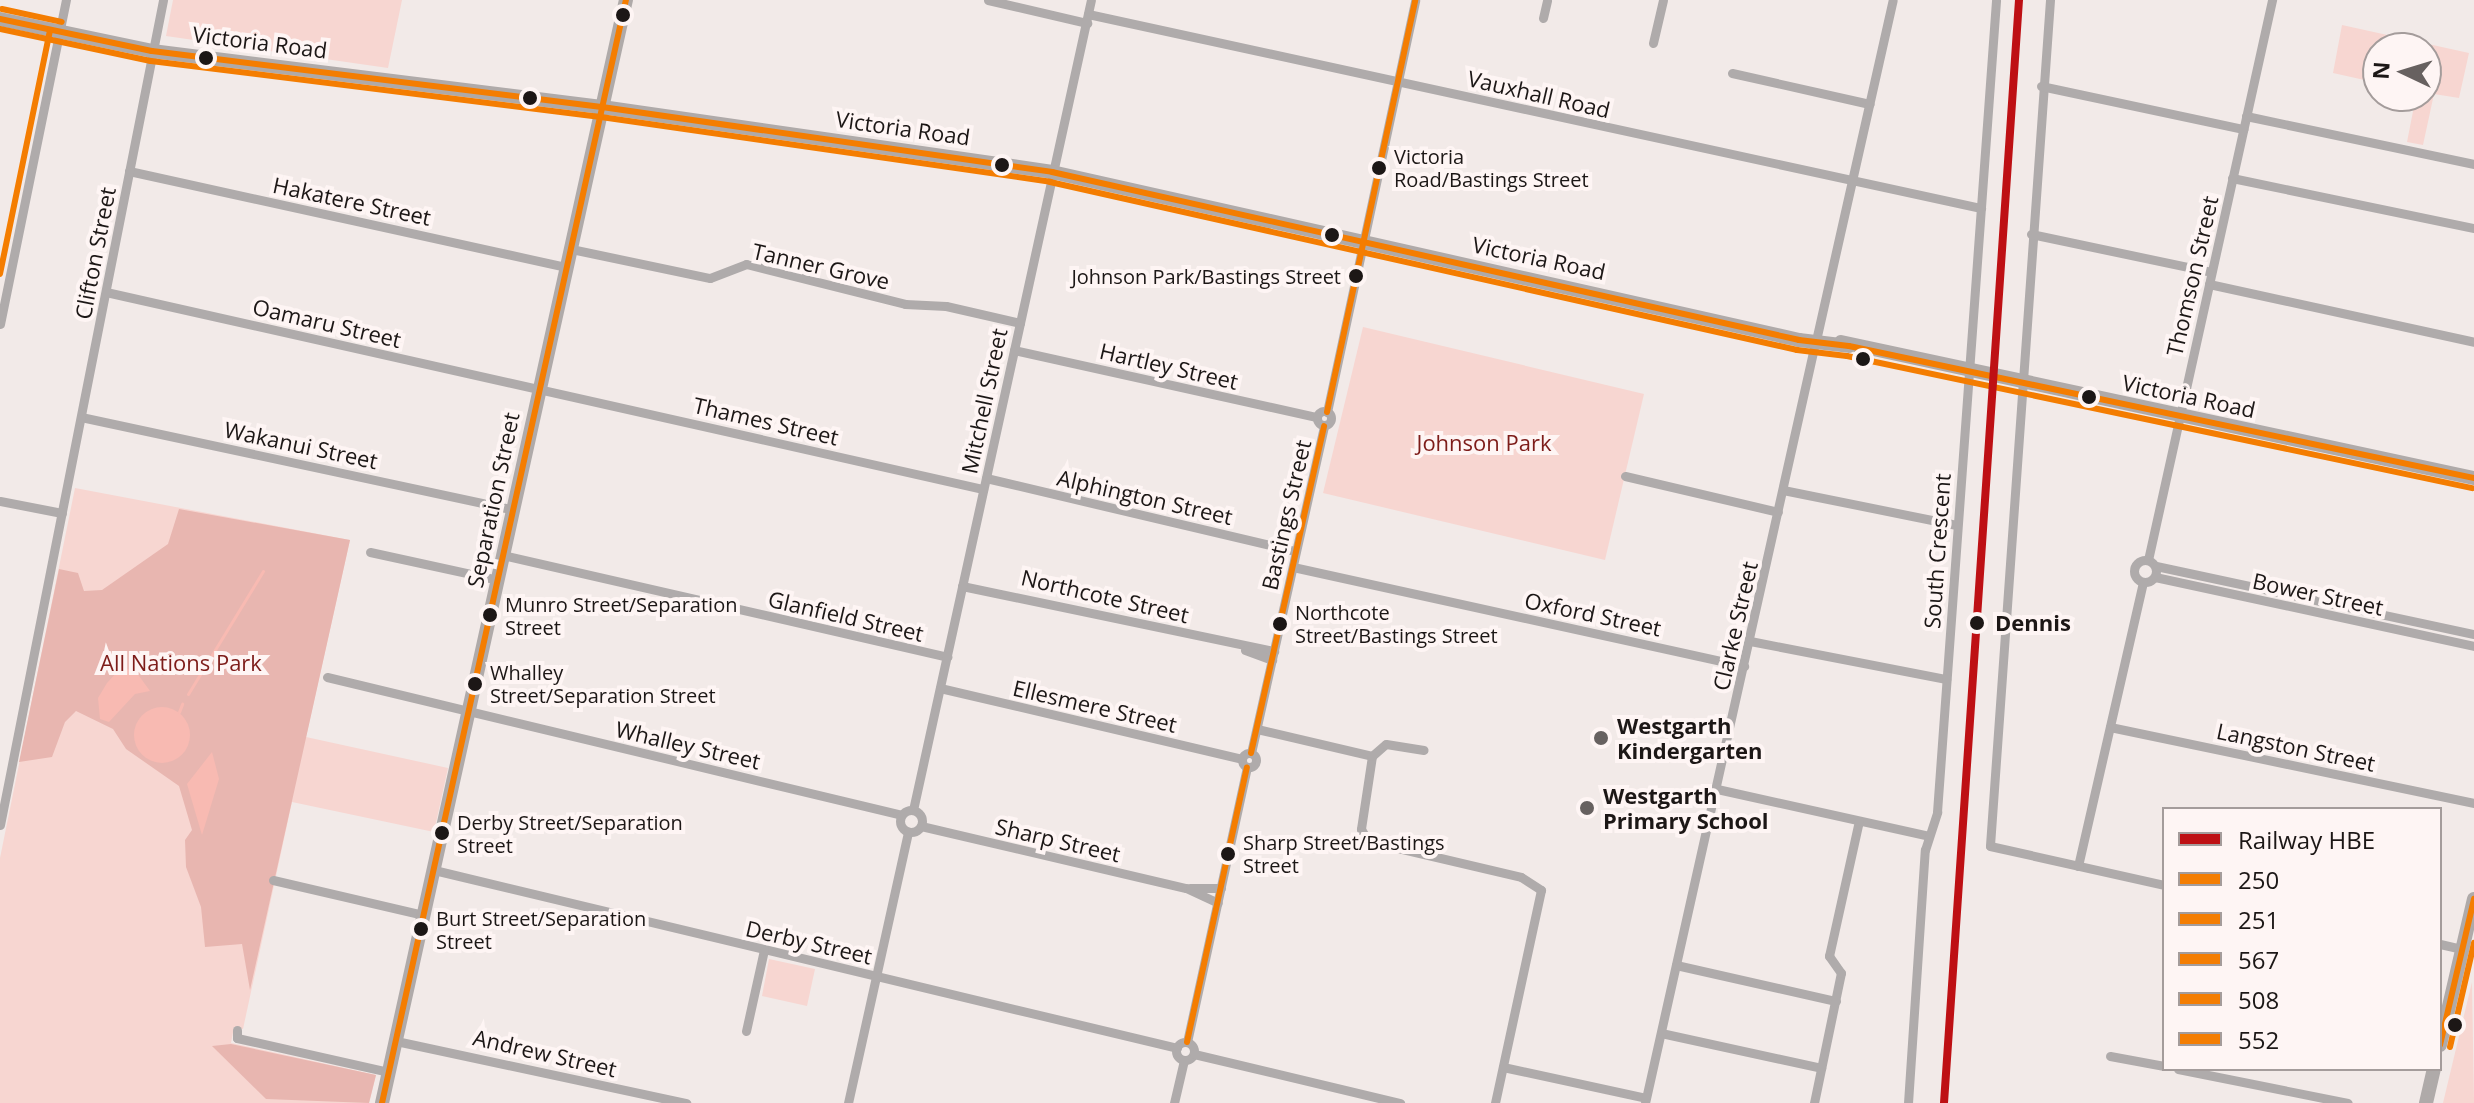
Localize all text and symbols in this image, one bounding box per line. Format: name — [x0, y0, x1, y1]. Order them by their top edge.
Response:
unlabelled marker — [615, 7, 631, 23]
street label: Victoria Road — [191, 21, 329, 63]
north arrow — [2362, 32, 2442, 112]
unlabelled marker — [198, 50, 214, 66]
text: N — [2364, 61, 2396, 80]
street label: Vauxhall Road — [1465, 65, 1613, 123]
unlabelled marker — [522, 90, 538, 106]
street label: Victoria Road — [834, 106, 972, 150]
place label: Victoria Road/Bastings Street — [1394, 144, 1589, 191]
unlabelled marker — [994, 157, 1010, 173]
marker: Victoria Road/Bastings Street — [1371, 160, 1387, 176]
street label: Hakatere Street — [271, 171, 433, 231]
street label: Clifton Street — [69, 185, 121, 321]
street label: Thomson Street — [2161, 193, 2223, 359]
unlabelled marker — [1324, 227, 1340, 243]
street label: Victoria Road — [1470, 231, 1608, 285]
street label: Tanner Grove — [750, 237, 892, 295]
place label: Johnson Park/Bastings Street — [1071, 264, 1341, 288]
marker: Johnson Park/Bastings Street — [1348, 268, 1364, 284]
street label: Oamaru Street — [250, 293, 404, 353]
street label: Mitchell Street — [956, 326, 1012, 476]
street label: Hartley Street — [1097, 337, 1241, 395]
unlabelled marker — [1855, 351, 1871, 367]
street label: Victoria Road — [2120, 369, 2258, 423]
unlabelled marker — [2081, 389, 2097, 405]
street label: Thames Street — [691, 391, 841, 451]
street label: Separation Street — [462, 410, 524, 590]
street label: Wakanui Street — [222, 416, 380, 474]
park label: Johnson Park — [1416, 430, 1552, 456]
street label: Bastings Street — [1256, 437, 1316, 593]
street label: Alphington Street — [1055, 464, 1235, 530]
street label: South Crescent — [1918, 472, 1956, 630]
street label: Clarke Street — [1707, 559, 1763, 693]
street label: Northcote Street — [1019, 564, 1191, 628]
street label: Bower Street — [2250, 567, 2386, 621]
street label: Glanfield Street — [766, 585, 926, 647]
street label: Oxford Street — [1522, 587, 1664, 641]
place label: Munro Street/Separation Street — [505, 592, 737, 639]
place label: Northcote Street/Bastings Street — [1295, 600, 1498, 647]
marker: Munro Street/Separation Street — [482, 607, 498, 623]
place label: Dennis — [1995, 610, 2071, 636]
marker: Dennis — [1966, 612, 1988, 634]
marker: Northcote Street/Bastings Street — [1272, 616, 1288, 632]
park label: All Nations Park — [100, 650, 262, 676]
place label: Whalley Street/Separation Street — [490, 660, 716, 707]
street label: Ellesmere Street — [1010, 674, 1180, 738]
marker: Whalley Street/Separation Street — [467, 676, 483, 692]
place label: Westgarth Kindergarten — [1617, 712, 1762, 764]
street label: Whalley Street — [613, 716, 763, 774]
street label: Langston Street — [2214, 717, 2378, 777]
marker: Westgarth Kindergarten — [1592, 729, 1610, 747]
place label: Westgarth Primary School — [1603, 782, 1768, 834]
marker: Westgarth Primary School — [1578, 799, 1596, 817]
legend — [2162, 807, 2442, 1071]
place label: Derby Street/Separation Street — [457, 810, 683, 857]
street label: Sharp Street — [993, 813, 1123, 867]
text: Railway HBE — [2238, 823, 2375, 856]
marker: Derby Street/Separation Street — [434, 825, 450, 841]
place label: Sharp Street/Bastings Street — [1243, 830, 1445, 877]
marker: Sharp Street/Bastings Street — [1220, 846, 1236, 862]
text: 250 — [2238, 863, 2279, 896]
text: 251 — [2238, 903, 2279, 936]
place label: Burt Street/Separation Street — [436, 906, 646, 953]
street label: Derby Street — [743, 915, 875, 969]
marker: Burt Street/Separation Street — [413, 921, 429, 937]
text: 567 — [2238, 943, 2279, 976]
text: 508 — [2238, 983, 2279, 1016]
unlabelled marker — [2447, 1017, 2463, 1033]
text: 552 — [2238, 1023, 2279, 1056]
street label: Andrew Street — [471, 1024, 619, 1082]

